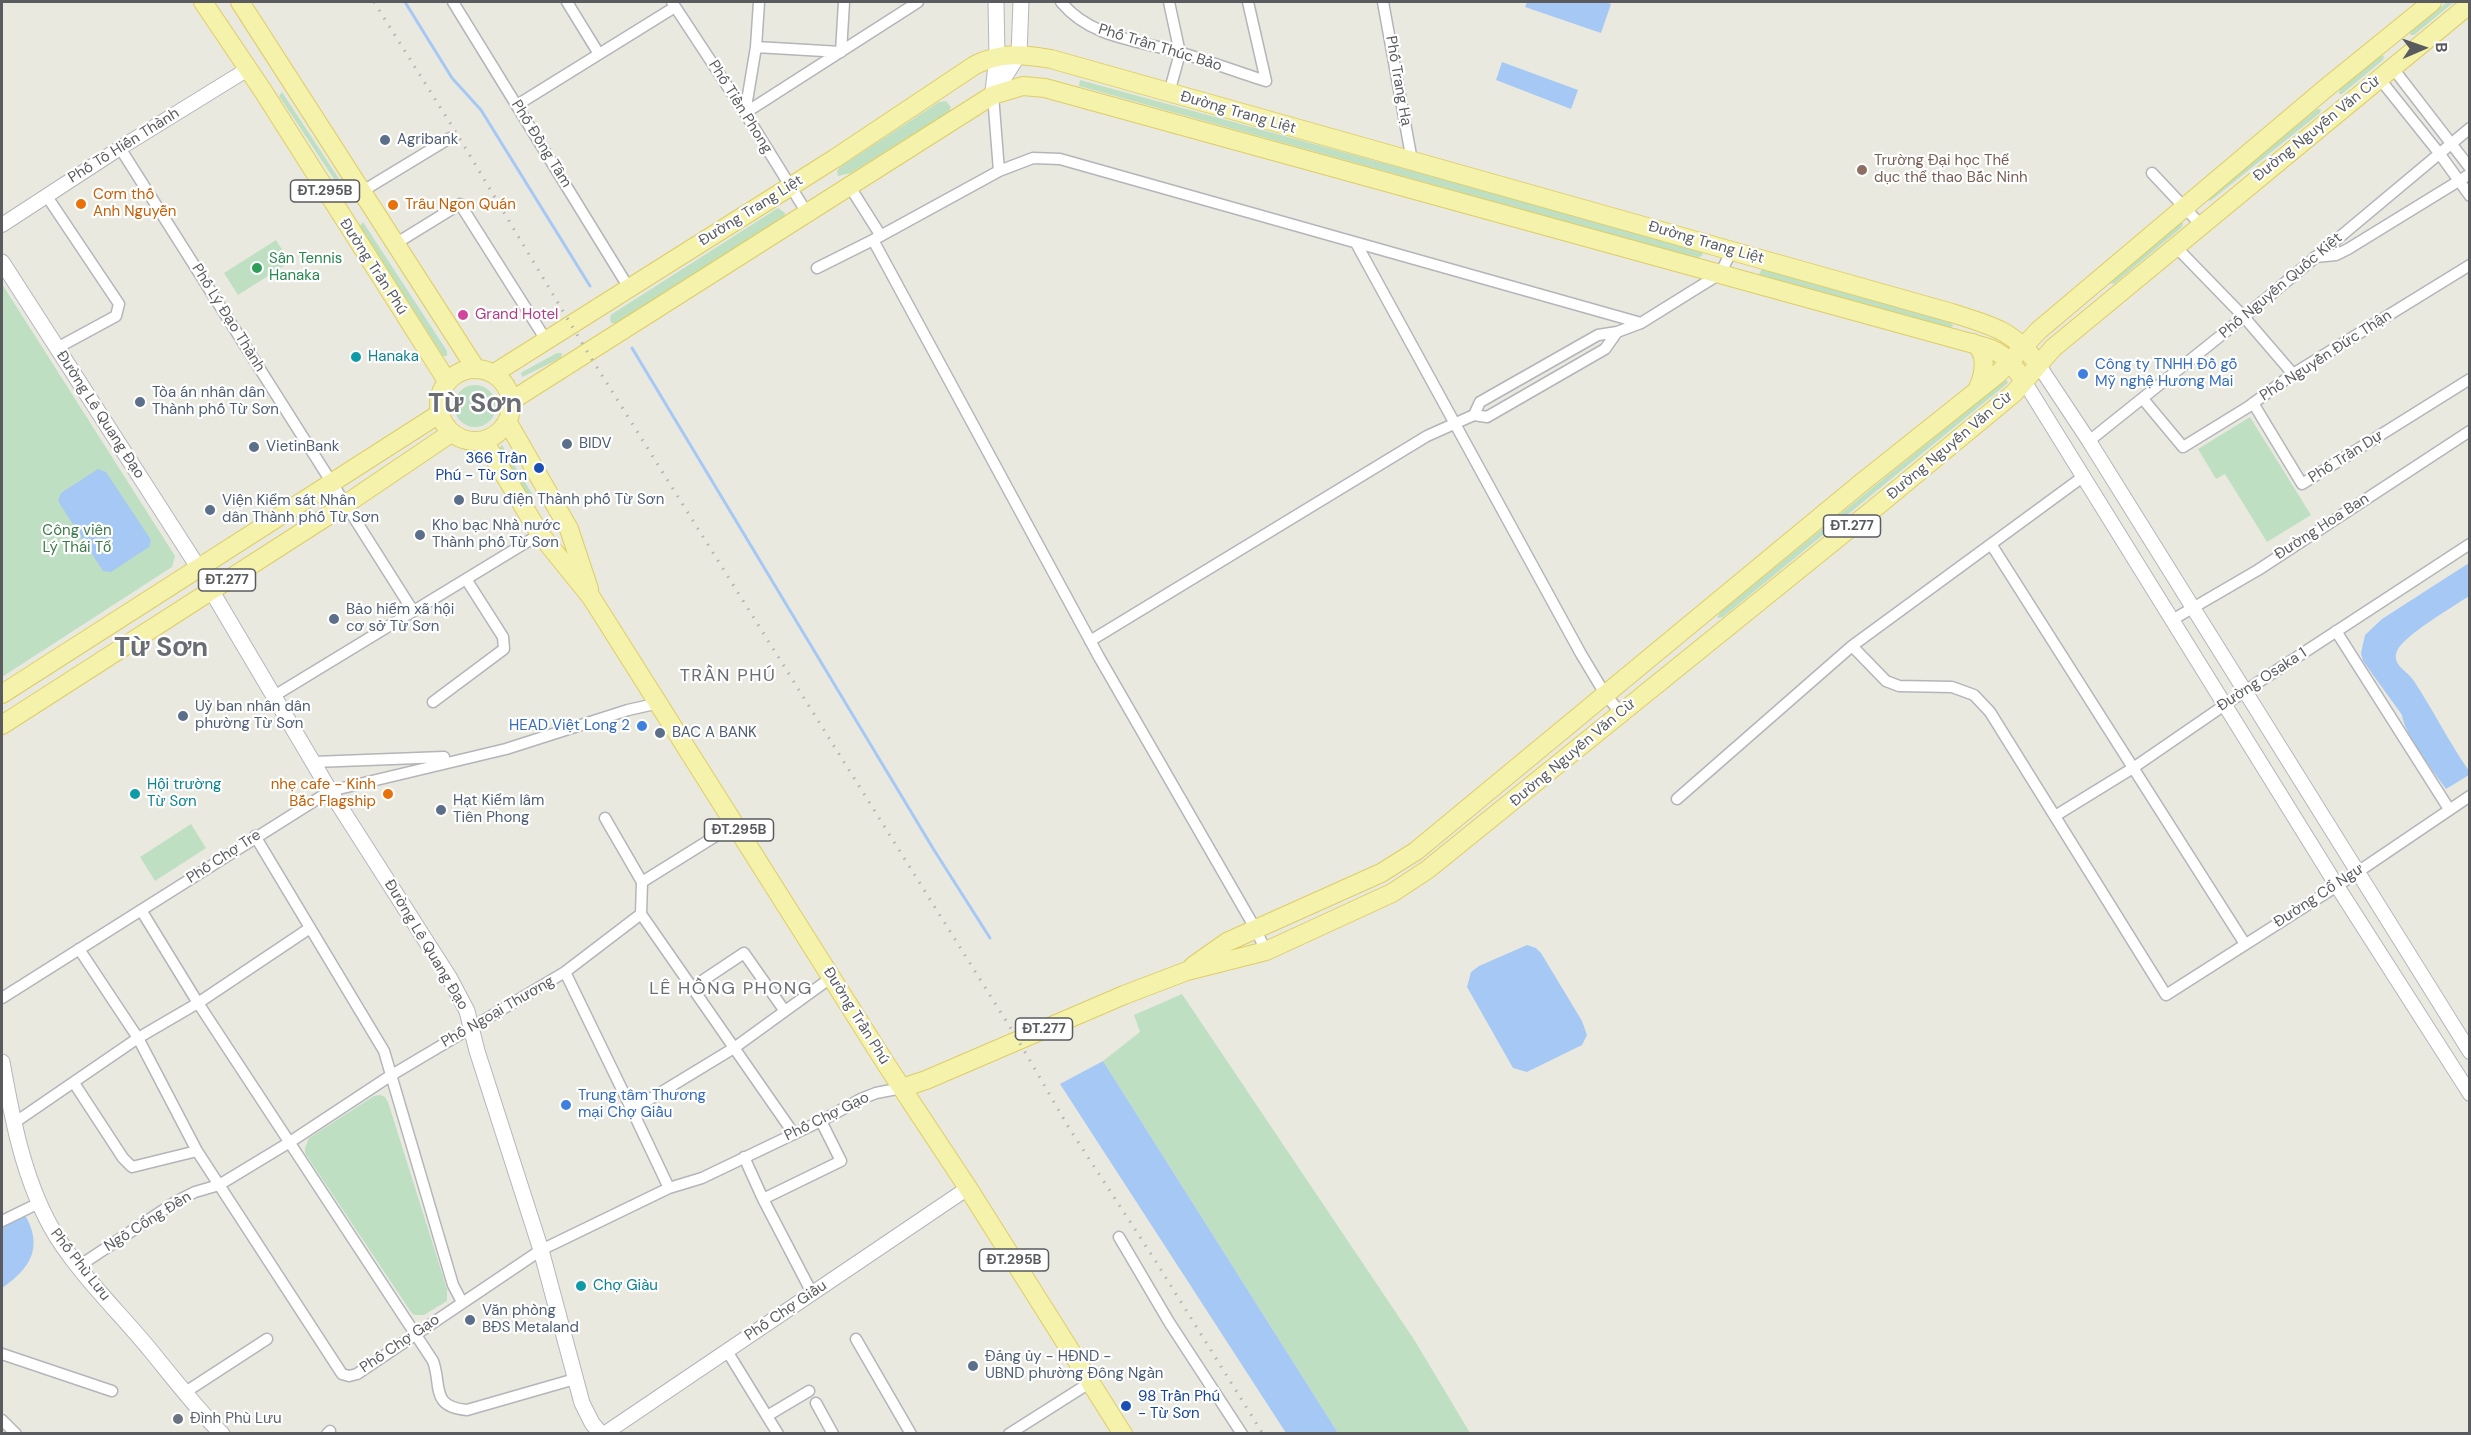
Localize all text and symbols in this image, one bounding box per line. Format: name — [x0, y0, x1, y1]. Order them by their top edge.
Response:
north arrow — [2393, 18, 2453, 78]
street label: Phố Trần Thúc Bảo — [1096, 21, 1224, 75]
street label: Phố Trang Hạ — [1381, 35, 1415, 127]
text: B — [2431, 42, 2452, 53]
street label: Phố Tiền Phong — [704, 57, 776, 157]
street label: Đường Nguyễn Văn Cừ — [2250, 72, 2384, 186]
street label: Đường Trang Liệt — [1178, 88, 1298, 138]
street label: Phố Đồng Tâm — [507, 97, 575, 191]
street label: Phố Tô Hiến Thành — [65, 105, 183, 187]
place label: Agribank — [397, 131, 458, 149]
marker: Agribank — [378, 133, 392, 147]
place label: Trường Đại học Thể dục thể thao Bắc Ninh — [1874, 152, 2028, 187]
marker: Trường Đại học Thể dục thể thao Bắc Ninh — [1855, 163, 1869, 177]
street label: Đường Trang Liệt — [696, 172, 806, 250]
road number: ĐT.295B — [290, 180, 360, 202]
place label: Cơm thố Anh Nguyễn — [93, 186, 176, 221]
place label: Trâu Ngon Quán — [405, 196, 516, 214]
marker: Cơm thố Anh Nguyễn — [74, 197, 88, 211]
marker: Trâu Ngon Quán — [386, 198, 400, 212]
street label: Đường Trần Phú — [335, 215, 411, 319]
street label: Đường Trang Liệt — [1646, 218, 1766, 268]
street label: Phố Nguyễn Quốc Kiệt — [2216, 229, 2346, 343]
place label: Sân Tennis Hanaka — [269, 250, 342, 285]
street label: Phố Lý Đạo Thành — [188, 261, 268, 375]
marker: Sân Tennis Hanaka — [250, 261, 264, 275]
place label: Grand Hotel — [475, 306, 558, 324]
street label: Phố Nguyễn Đức Thận — [2257, 307, 2395, 405]
marker: Grand Hotel — [456, 308, 470, 322]
street label: Đường Lê Quang Đạo — [52, 348, 148, 482]
place label: Hanaka — [368, 348, 419, 366]
marker: Hanaka — [349, 350, 363, 364]
place label: Công ty TNHH Đồ gỗ Mỹ nghệ Hương Mai — [2095, 356, 2238, 391]
marker: Công ty TNHH Đồ gỗ Mỹ nghệ Hương Mai — [2076, 367, 2090, 381]
place label: Tòa án nhân dân Thành phố Từ Sơn — [152, 384, 279, 419]
street label: Đường Nguyễn Văn Cừ — [1884, 388, 2016, 504]
district label: Từ Sơn — [428, 389, 522, 421]
marker: Tòa án nhân dân Thành phố Từ Sơn — [133, 395, 147, 409]
street label: Phố Trần Dự — [2305, 427, 2387, 487]
place label: BIDV — [579, 435, 612, 453]
marker: BIDV — [560, 437, 574, 451]
place label: VietinBank — [266, 438, 339, 456]
marker: VietinBank — [247, 440, 261, 454]
place label: 366 Trần Phú - Từ Sơn — [435, 450, 527, 485]
marker: 366 Trần Phú - Từ Sơn — [532, 461, 546, 475]
street label: Đường Hoa Ban — [2272, 490, 2372, 564]
place label: Bưu điện Thành phố Từ Sơn — [471, 491, 664, 509]
place label: Viện Kiểm sát Nhân dân Thành phố Từ Sơn — [222, 492, 379, 527]
marker: Bưu điện Thành phố Từ Sơn — [452, 493, 466, 507]
marker: Viện Kiểm sát Nhân dân Thành phố Từ Sơn — [203, 503, 217, 517]
road number: ĐT.277 — [1824, 515, 1880, 537]
place label: Kho bạc Nhà nước Thành phố Từ Sơn — [432, 517, 561, 552]
park label: Công viên Lý Thái Tổ — [42, 522, 112, 557]
marker: Kho bạc Nhà nước Thành phố Từ Sơn — [413, 528, 427, 542]
road number: ĐT.277 — [198, 569, 256, 591]
place label: Bảo hiểm xã hội cơ sở Từ Sơn — [346, 601, 454, 636]
marker: Bảo hiểm xã hội cơ sở Từ Sơn — [327, 612, 341, 626]
district label: Từ Sơn — [114, 633, 208, 665]
street label: Đường Osaka 1 — [2214, 644, 2310, 716]
district label: TRẦN PHÚ — [680, 665, 776, 687]
street label: Đường Nguyễn Văn Cừ — [1507, 695, 1639, 811]
place label: Uỷ ban nhân dân phường Từ Sơn — [195, 698, 311, 733]
marker: Uỷ ban nhân dân phường Từ Sơn — [176, 709, 190, 723]
place label: HEAD Việt Long 2 — [509, 717, 630, 735]
marker: HEAD Việt Long 2 — [635, 719, 649, 733]
place label: BAC A BANK — [672, 724, 757, 742]
marker: BAC A BANK — [653, 726, 667, 740]
place label: Hội trường Từ Sơn — [147, 776, 221, 811]
place label: nhẹ cafe - Kinh Bắc Flagship — [271, 776, 376, 811]
marker: Hội trường Từ Sơn — [128, 787, 142, 801]
marker: nhẹ cafe - Kinh Bắc Flagship — [381, 787, 395, 801]
place label: Hạt Kiểm lâm Tiên Phong — [453, 792, 544, 827]
marker: Hạt Kiểm lâm Tiên Phong — [434, 803, 448, 817]
road number: ĐT.295B — [704, 819, 774, 841]
street label: Phố Chợ Tre — [184, 826, 264, 888]
street label: Đường Cổ Ngư — [2271, 860, 2367, 932]
street label: Đường Lê Quang Đạo — [380, 877, 472, 1013]
street label: Đường Trần Phú — [819, 964, 893, 1068]
street label: Phố Ngoại Thương — [438, 972, 558, 1052]
district label: LÊ HỒNG PHONG — [649, 978, 813, 1000]
road number: ĐT.277 — [1016, 1018, 1072, 1040]
place label: Trung tâm Thương mại Chợ Giầu — [578, 1087, 706, 1122]
street label: Phố Chợ Gạo — [782, 1089, 872, 1145]
marker: Trung tâm Thương mại Chợ Giầu — [559, 1098, 573, 1112]
street label: Ngõ Cổng Đền — [101, 1188, 195, 1256]
street label: Phố Phù Lưu — [46, 1225, 114, 1305]
road number: ĐT.295B — [980, 1249, 1048, 1271]
place label: Chợ Giàu — [593, 1277, 658, 1295]
street label: Phố Chợ Giầu — [742, 1277, 830, 1345]
marker: Chợ Giàu — [574, 1279, 588, 1293]
place label: Văn phòng BĐS Metaland — [482, 1302, 579, 1337]
street label: Phố Chợ Gạo — [357, 1311, 443, 1377]
marker: Văn phòng BĐS Metaland — [463, 1313, 477, 1327]
place label: Đảng ủy - HĐND - UBND phường Đông Ngàn — [985, 1348, 1163, 1383]
marker: Đảng ủy - HĐND - UBND phường Đông Ngàn — [966, 1359, 980, 1373]
place label: 98 Trần Phú - Từ Sơn — [1138, 1388, 1220, 1423]
marker: 98 Trần Phú - Từ Sơn — [1119, 1399, 1133, 1413]
place label: Đình Phù Lưu — [190, 1410, 282, 1428]
marker: Đình Phù Lưu — [171, 1412, 185, 1426]

